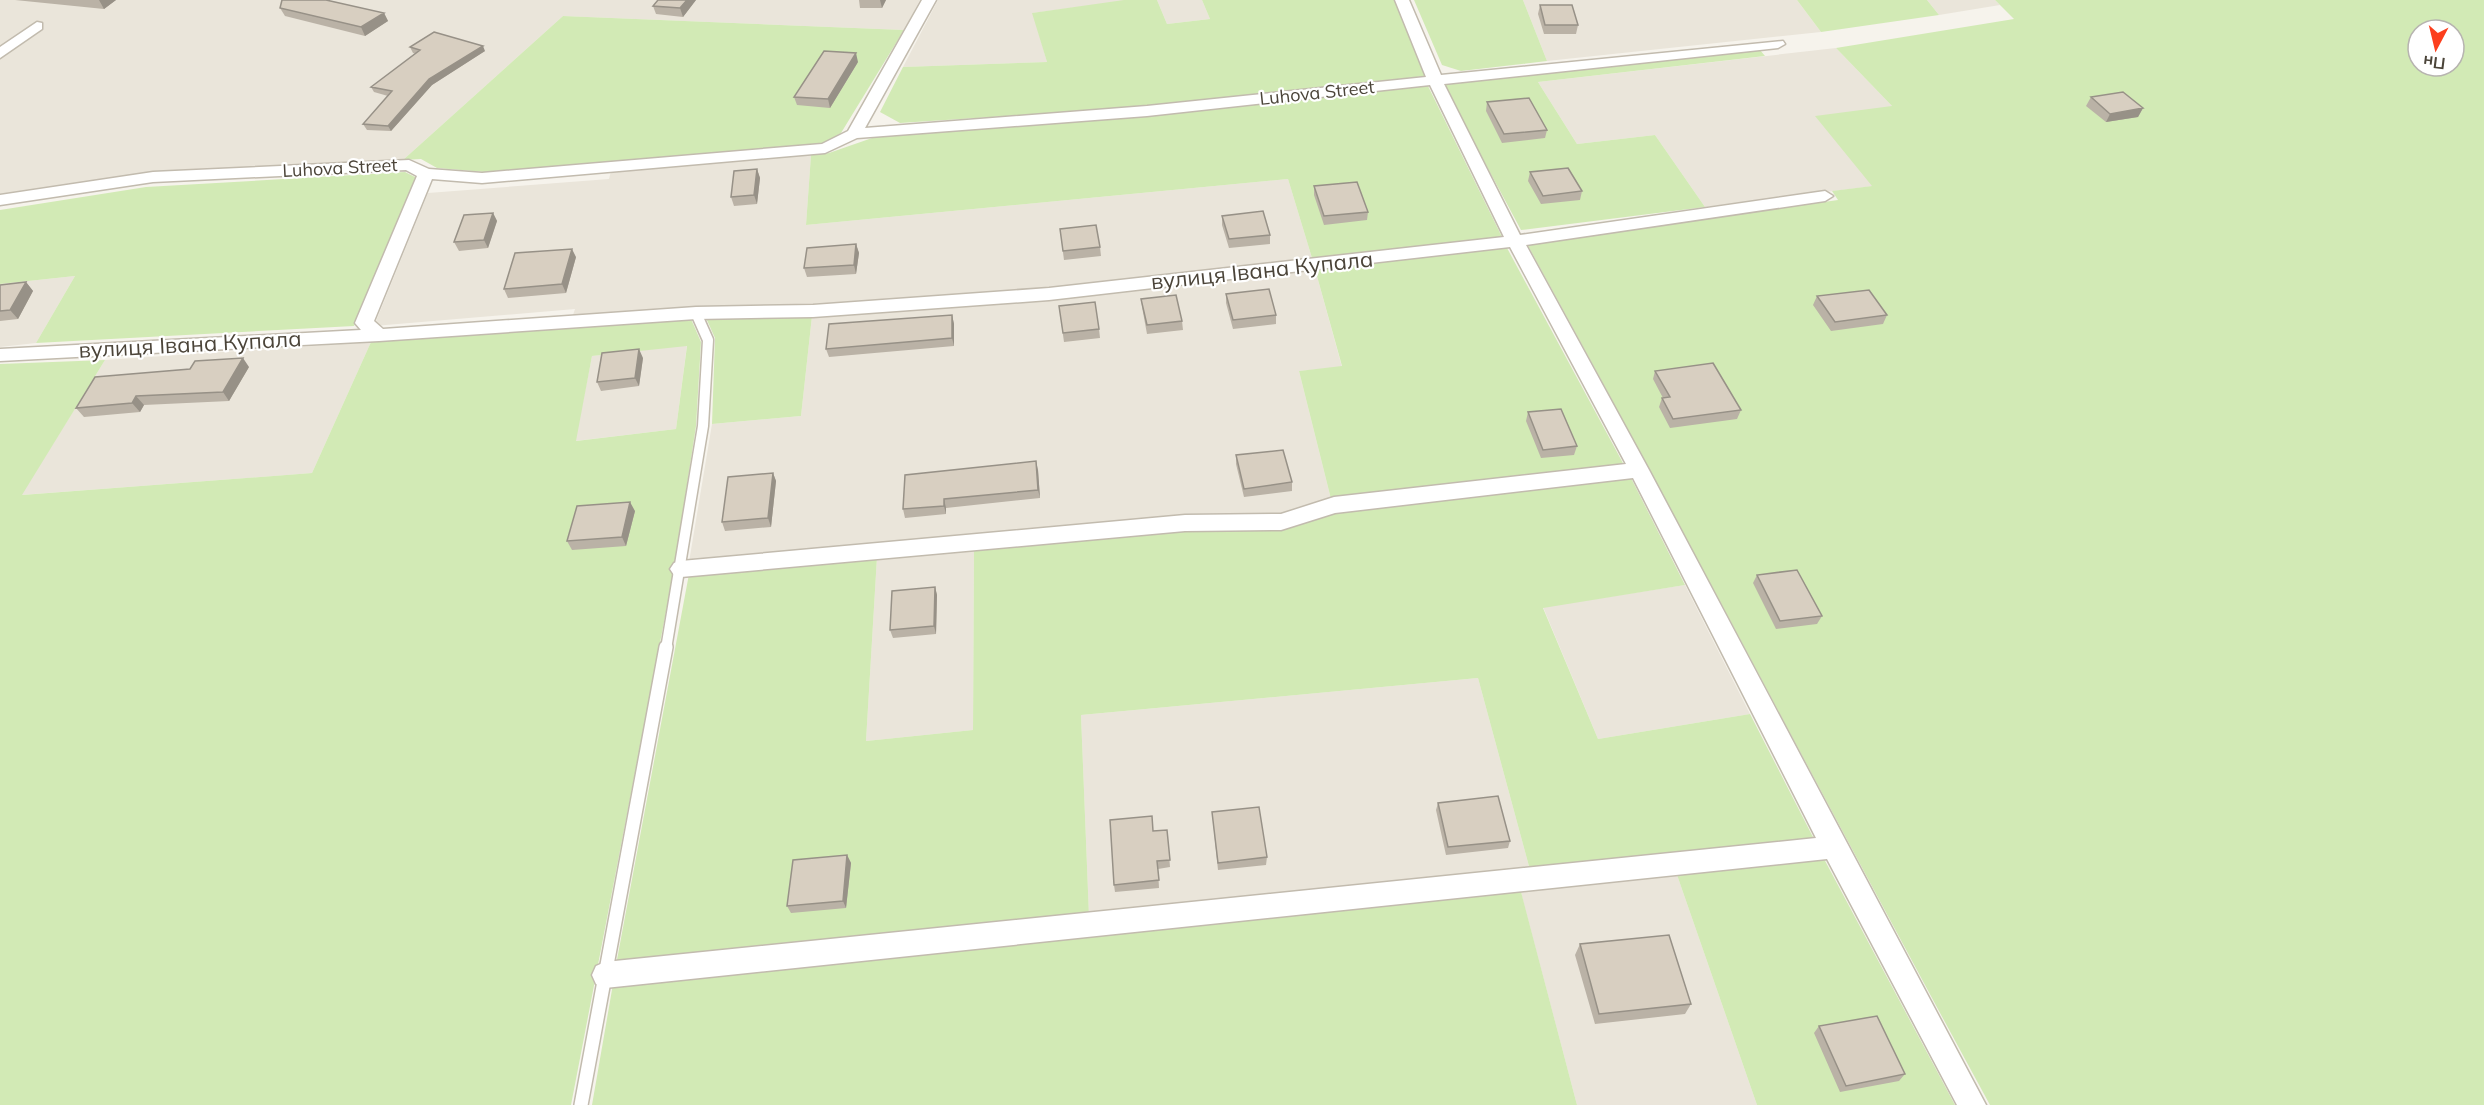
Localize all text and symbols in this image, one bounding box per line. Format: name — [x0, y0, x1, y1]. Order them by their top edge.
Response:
north arrow — [2406, 18, 2466, 78]
text: Пн — [2422, 52, 2446, 74]
street label: Luhova Street — [1258, 75, 1376, 110]
street label: Luhova Street — [282, 153, 398, 182]
street label: вулиця Івана Купала — [1150, 244, 1374, 296]
street label: вулиця Івана Купала — [78, 324, 302, 364]

